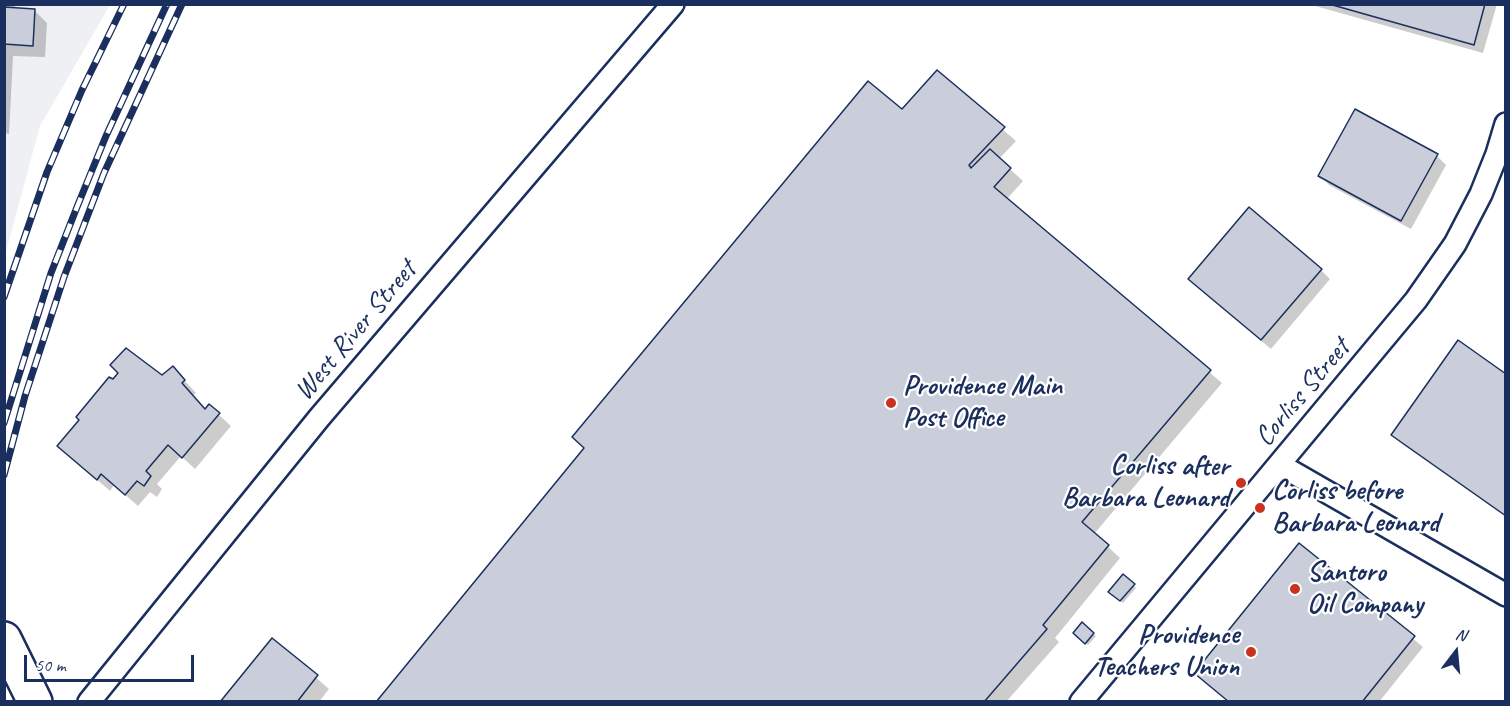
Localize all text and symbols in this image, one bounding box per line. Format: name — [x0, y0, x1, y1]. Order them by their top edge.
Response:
street label: West River Street — [288, 254, 424, 408]
street label: Corliss Street — [1248, 332, 1358, 454]
place label: Providence Main Post Office — [903, 370, 1062, 436]
marker: Providence Main Post Office — [884, 396, 898, 410]
place label: Corliss after Barbara Leonard — [1062, 450, 1229, 516]
place label: Corliss before Barbara Leonard — [1272, 475, 1439, 541]
marker: Corliss after Barbara Leonard — [1234, 476, 1248, 490]
marker: Corliss before Barbara Leonard — [1253, 501, 1267, 515]
place label: Santoro Oil Company — [1307, 556, 1423, 622]
marker: Santoro Oil Company — [1288, 582, 1302, 596]
place label: Providence Teachers Union — [1094, 619, 1239, 685]
north arrow — [1426, 622, 1486, 682]
text: N — [1453, 624, 1468, 646]
scale bar — [27, 643, 196, 681]
marker: Providence Teachers Union — [1244, 645, 1258, 659]
text: 50 m — [35, 654, 66, 676]

